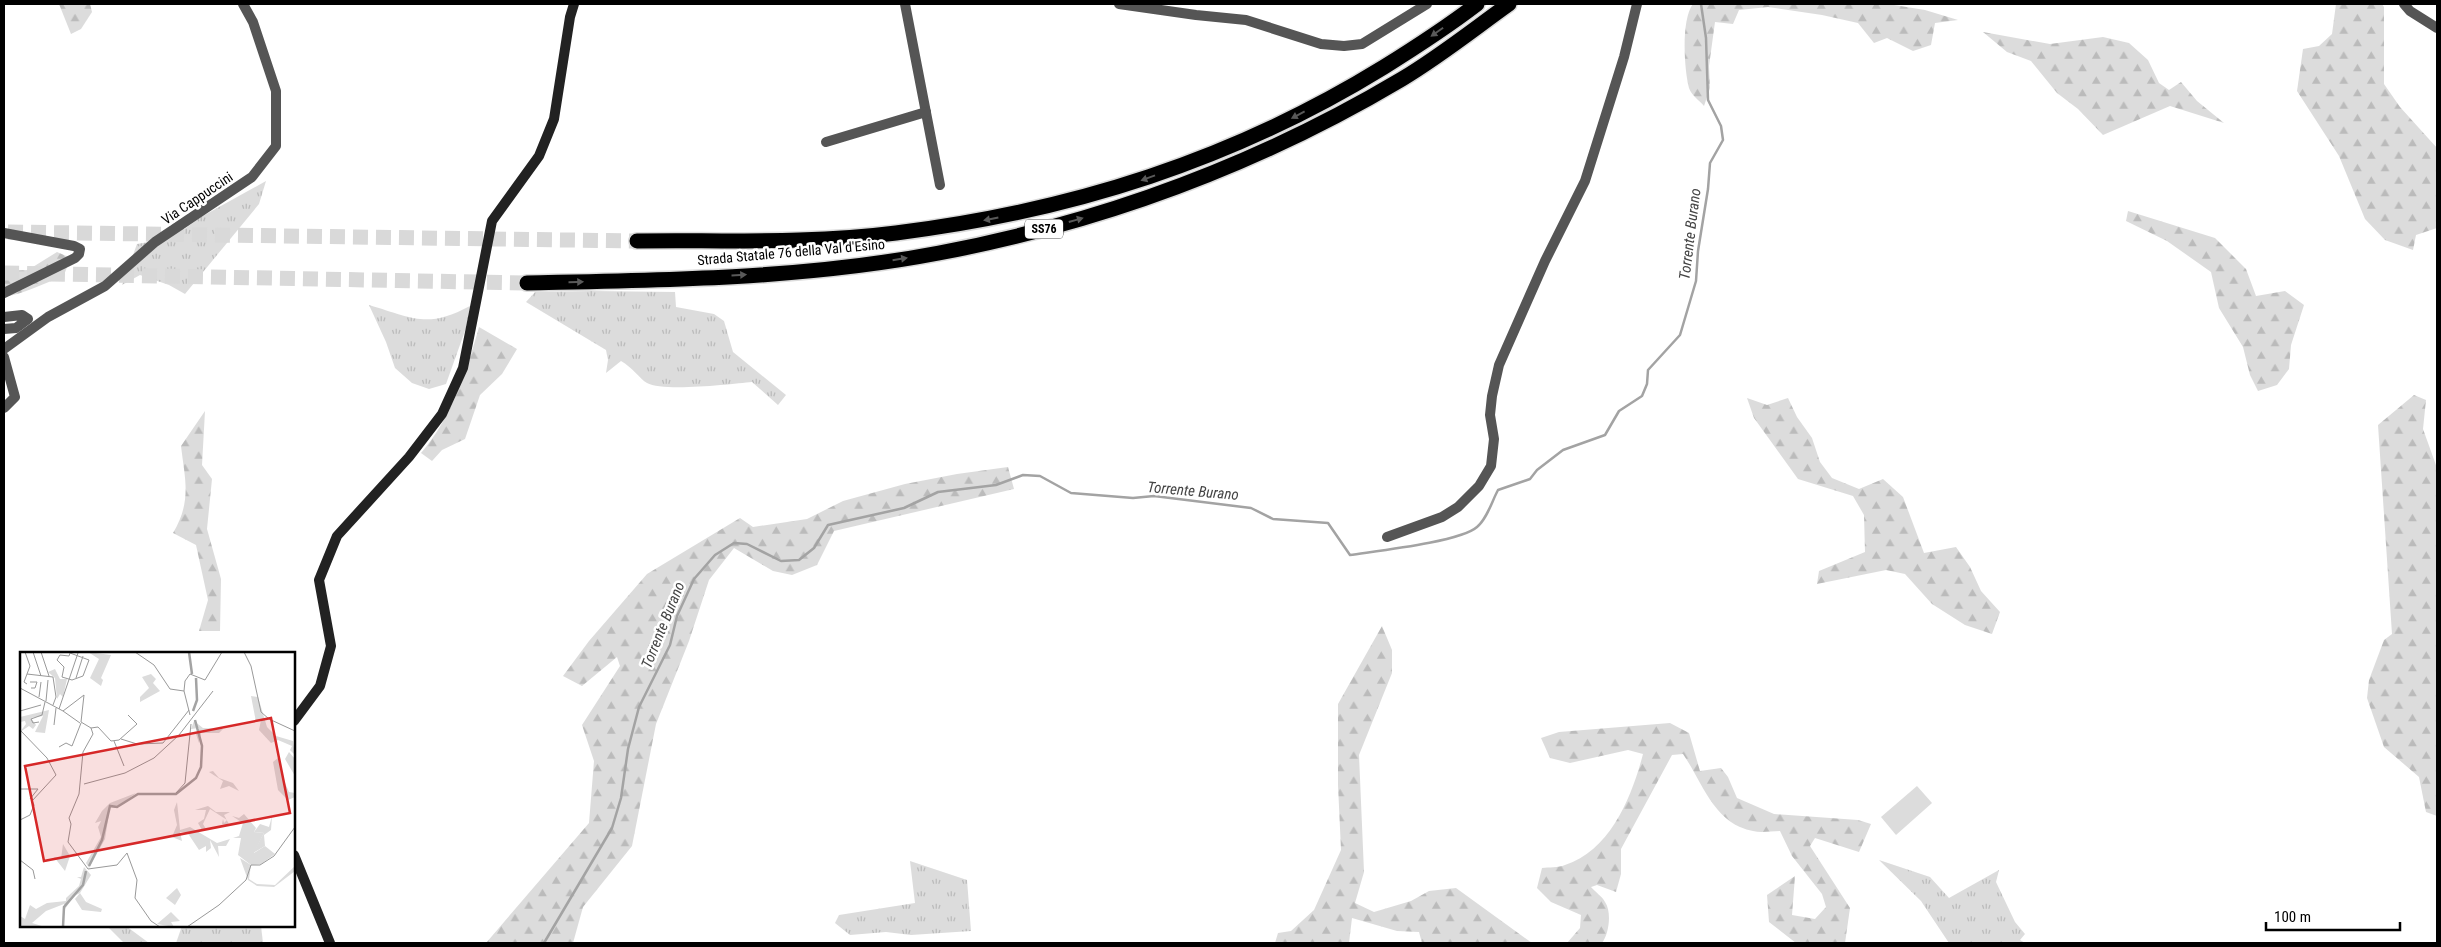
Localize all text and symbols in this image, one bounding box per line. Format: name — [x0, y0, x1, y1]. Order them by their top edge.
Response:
one-way arrow — [1430, 27, 1444, 37]
one-way arrow — [1291, 111, 1304, 120]
street label: Via Cappuccini — [158, 168, 236, 228]
one-way arrow — [1140, 174, 1155, 182]
water label: Torrente Burano — [1675, 187, 1705, 281]
one-way arrow — [982, 215, 998, 223]
one-way arrow — [1068, 216, 1083, 224]
road number: SS76 — [1025, 220, 1063, 238]
street label: Strada Statale 76 della Val d'Esino — [697, 236, 885, 268]
one-way arrow — [893, 255, 909, 263]
one-way arrow — [731, 270, 747, 278]
one-way arrow — [568, 277, 584, 285]
water label: Torrente Burano — [1147, 478, 1239, 504]
water label: Torrente Burano — [637, 579, 689, 671]
inset map — [20, 652, 295, 927]
scale bar — [2266, 900, 2400, 932]
text: 100 m — [2274, 908, 2311, 926]

